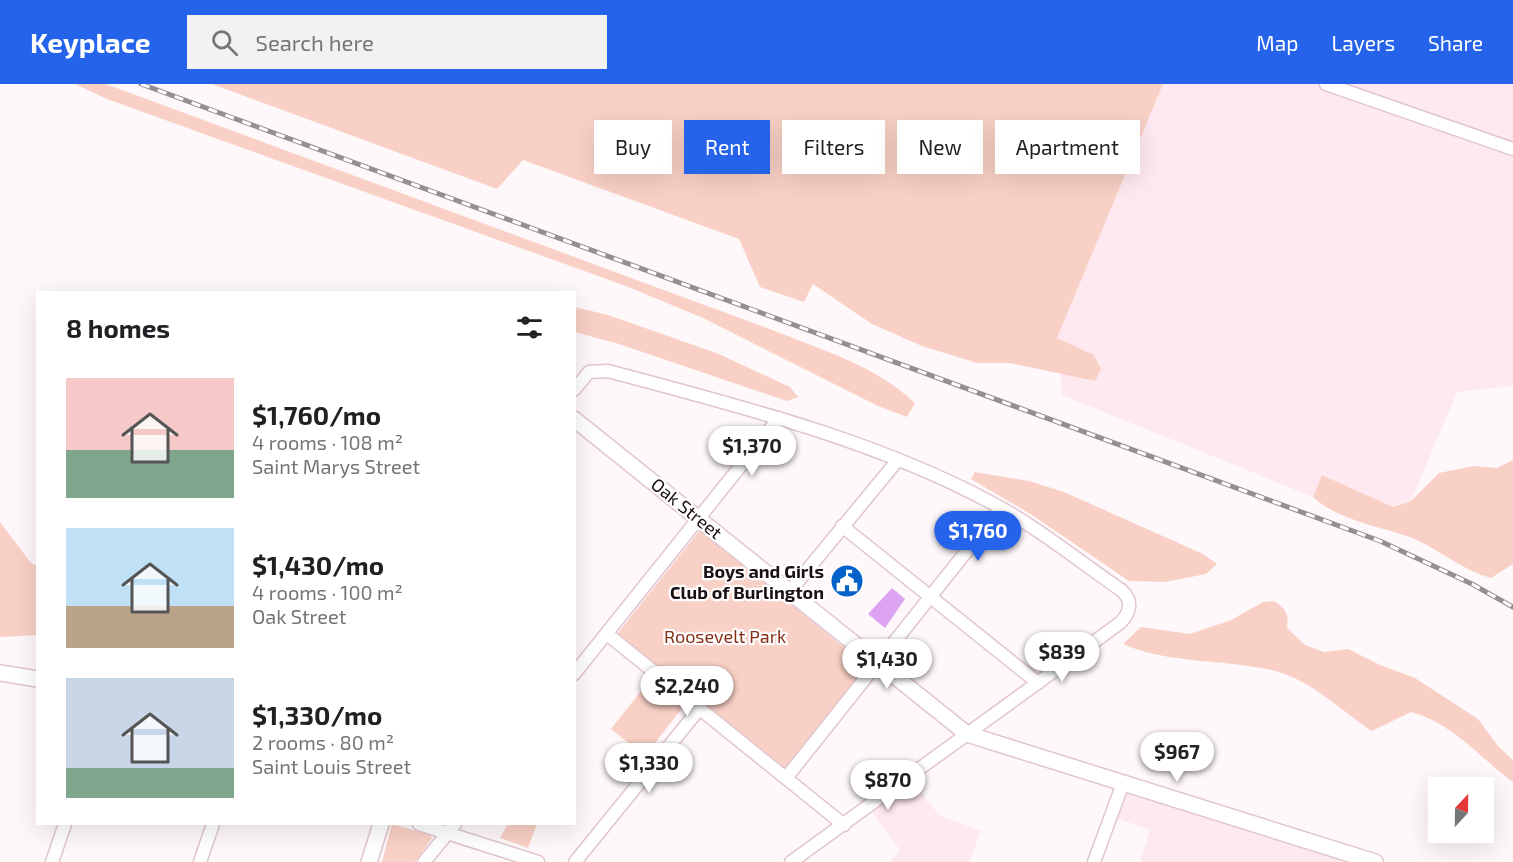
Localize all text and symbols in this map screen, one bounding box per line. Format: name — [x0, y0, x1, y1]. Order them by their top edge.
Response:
search box — [187, 15, 607, 69]
text: Keyplace — [30, 25, 151, 59]
icon: search — [208, 26, 241, 59]
text: Search here — [256, 29, 374, 55]
text: Map — [1256, 30, 1298, 55]
text: Layers — [1331, 30, 1395, 55]
text: Share — [1428, 30, 1483, 55]
chip: Buy — [594, 120, 672, 174]
chip: Rent — [684, 120, 770, 174]
chip: Filters — [782, 120, 885, 174]
chip: New — [897, 120, 983, 174]
chip: Apartment — [995, 120, 1140, 174]
icon: filters — [513, 311, 546, 344]
text: 8 homes — [66, 312, 170, 343]
text: $1,760/mo — [252, 399, 381, 430]
icon: home — [114, 402, 186, 474]
pin: $1,370 — [703, 426, 801, 477]
text: 4 rooms · 108 m² — [252, 430, 403, 454]
text: $1,370 — [722, 433, 782, 457]
text: Saint Marys Street — [252, 454, 420, 478]
street label: Oak Street — [647, 473, 727, 543]
pin: $1,760 — [929, 511, 1027, 562]
text: $1,760 — [948, 518, 1008, 542]
text: $1,430/mo — [252, 549, 384, 580]
icon: home — [114, 552, 186, 624]
place label: Boys and Girls Club of Burlington — [670, 560, 824, 603]
public building icon: Boys and Girls Club of Burlington — [829, 563, 865, 599]
text: 4 rooms · 100 m² — [252, 580, 403, 604]
text: Oak Street — [252, 604, 346, 628]
park label: Roosevelt Park — [664, 625, 786, 647]
pin: $839 — [1026, 632, 1098, 683]
pin: $1,430 — [838, 639, 936, 690]
text: $839 — [1038, 639, 1086, 663]
text: $1,430 — [856, 646, 918, 670]
pin: $2,240 — [638, 666, 736, 717]
text: $2,240 — [654, 673, 720, 697]
text: $1,330/mo — [252, 699, 382, 730]
icon: home — [114, 702, 186, 774]
text: 2 rooms · 80 m² — [252, 730, 394, 754]
pin: $967 — [1141, 732, 1213, 783]
text: $967 — [1154, 739, 1200, 763]
pin: $1,330 — [600, 743, 698, 794]
text: $1,330 — [619, 750, 679, 774]
text: Saint Louis Street — [252, 754, 411, 778]
pin: $870 — [852, 760, 924, 811]
text: $870 — [864, 767, 912, 791]
north arrow — [1428, 777, 1494, 843]
map controls — [1428, 777, 1494, 843]

